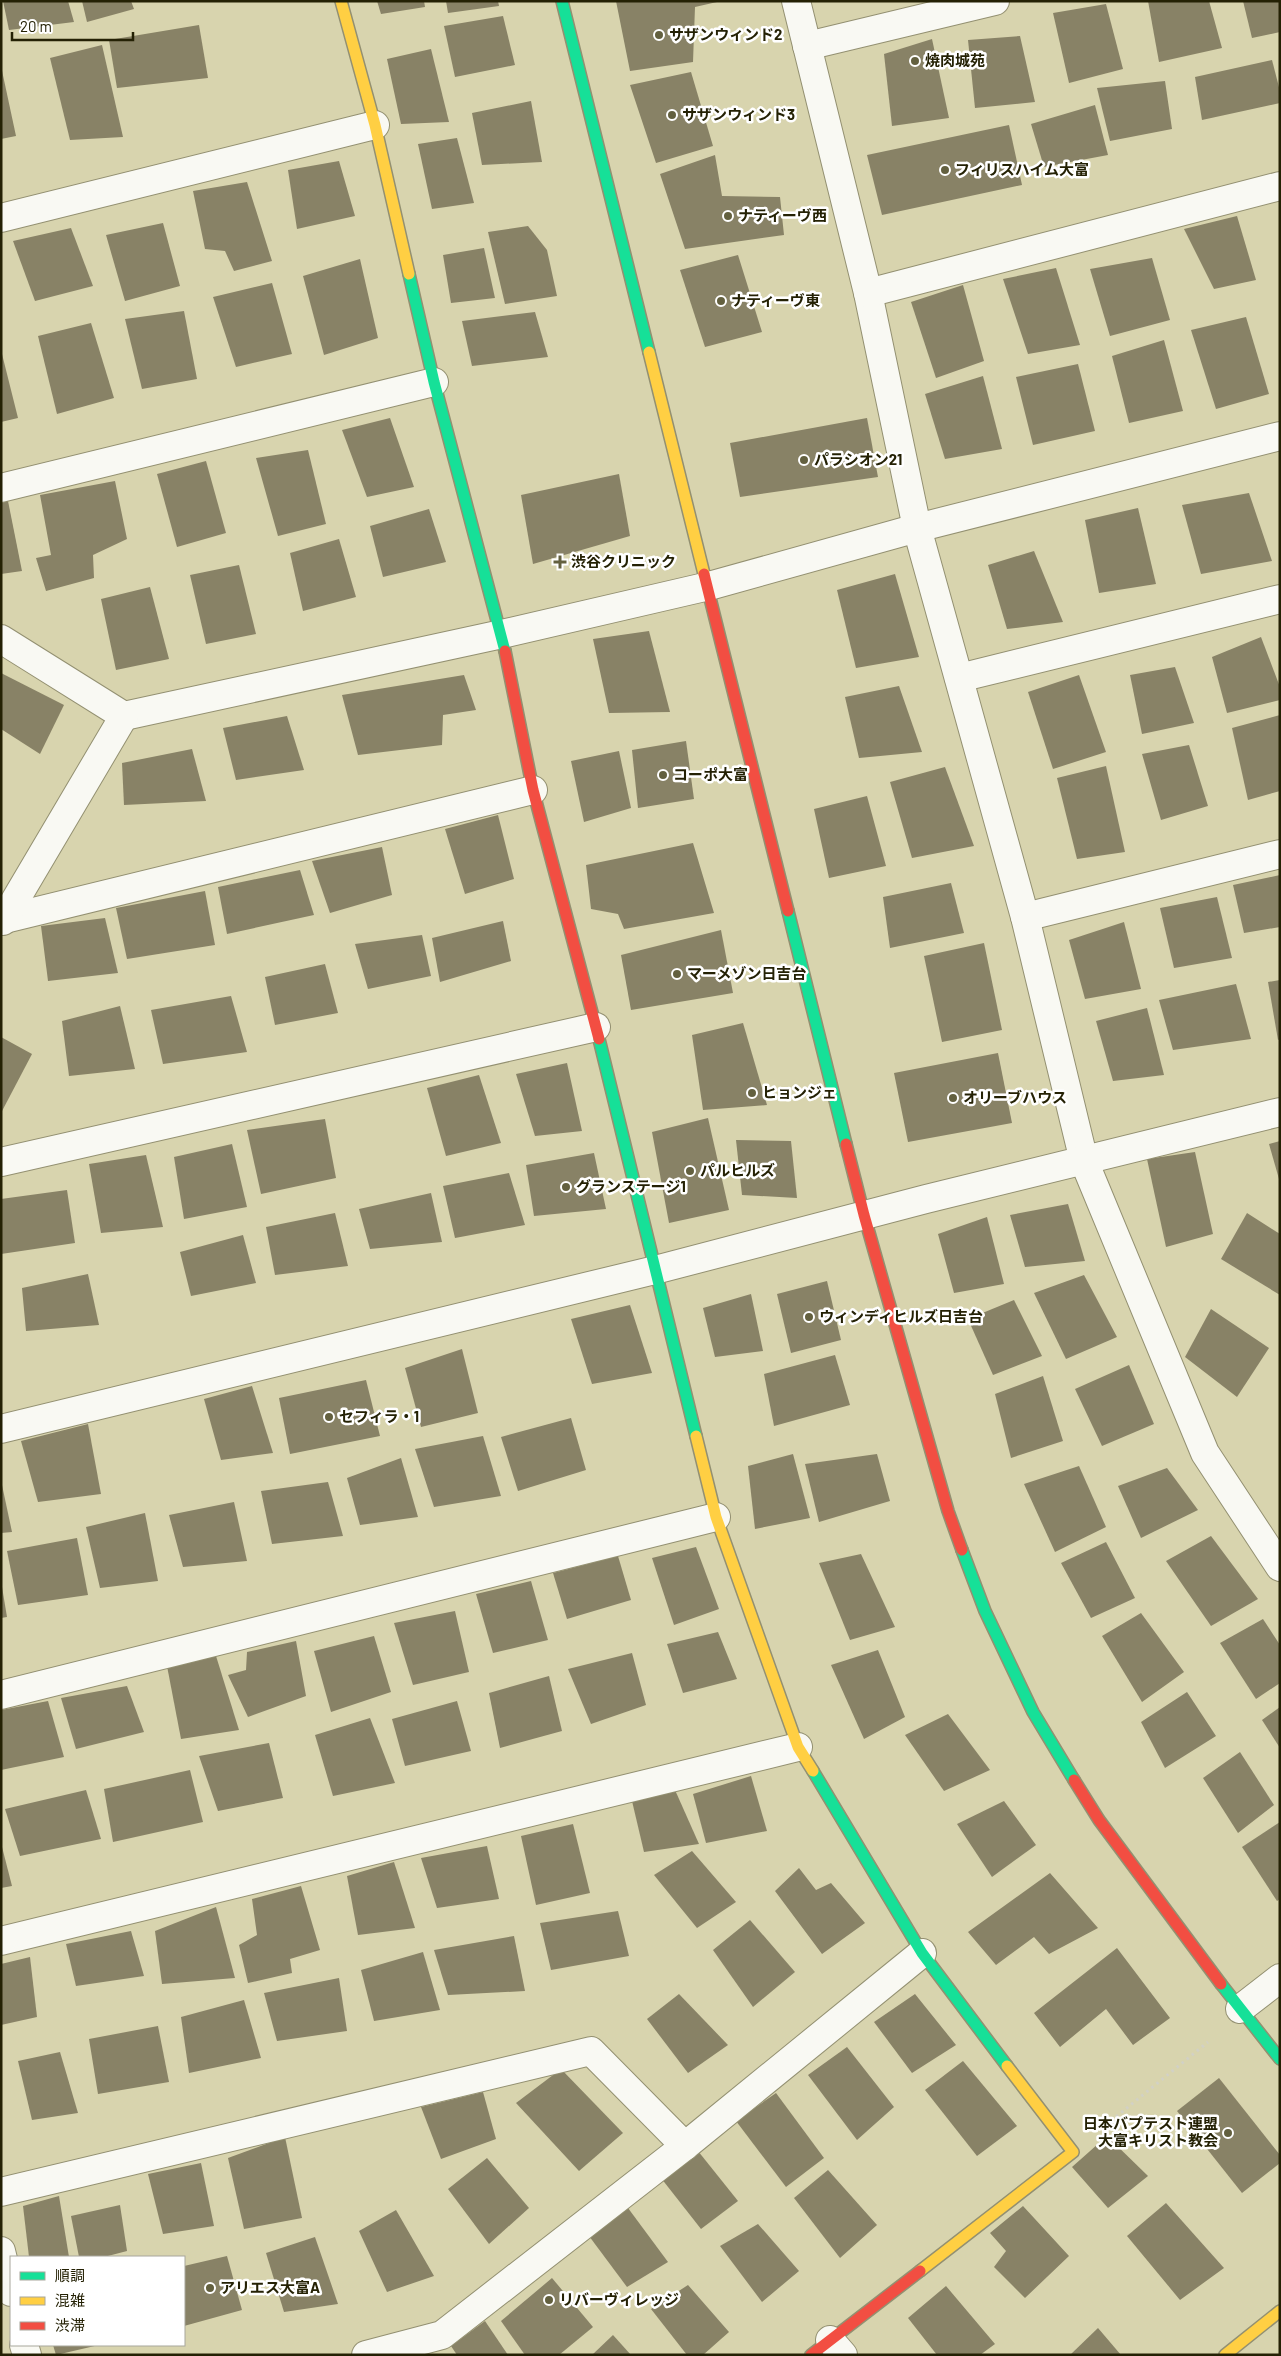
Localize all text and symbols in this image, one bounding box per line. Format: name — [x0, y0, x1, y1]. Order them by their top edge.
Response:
scale bar — [12, 10, 134, 42]
text: 20 m — [20, 17, 52, 35]
place label: サザンウィンド2 — [669, 25, 782, 43]
marker: サザンウィンド2 — [653, 29, 665, 41]
place label: 焼肉城苑 — [925, 51, 985, 69]
marker: 焼肉城苑 — [909, 55, 921, 67]
place label: サザンウィンド3 — [682, 105, 795, 123]
marker: サザンウィンド3 — [666, 109, 678, 121]
place label: フィリスハイム大富 — [955, 160, 1089, 178]
marker: フィリスハイム大富 — [939, 164, 951, 176]
place label: ナティーヴ西 — [738, 206, 827, 224]
marker: ナティーヴ西 — [722, 210, 734, 222]
place label: ナティーヴ東 — [731, 291, 820, 309]
marker: ナティーヴ東 — [715, 295, 727, 307]
place label: パラシオン21 — [814, 450, 902, 468]
marker: パラシオン21 — [798, 454, 810, 466]
place label: 渋谷クリニック — [571, 552, 676, 570]
marker: 渋谷クリニック — [553, 555, 567, 569]
place label: コーポ大富 — [673, 765, 748, 783]
marker: コーポ大富 — [657, 769, 669, 781]
place label: マーメゾン日吉台 — [687, 964, 806, 982]
marker: マーメゾン日吉台 — [671, 968, 683, 980]
place label: ヒョンジェ — [762, 1083, 837, 1101]
marker: ヒョンジェ — [746, 1087, 758, 1099]
place label: オリーブハウス — [963, 1088, 1067, 1106]
marker: オリーブハウス — [947, 1092, 959, 1104]
place label: パルヒルズ — [700, 1161, 775, 1179]
marker: パルヒルズ — [684, 1165, 696, 1177]
place label: グランステージ1 — [576, 1177, 686, 1195]
marker: グランステージ1 — [560, 1181, 572, 1193]
place label: ウィンディヒルズ日吉台 — [819, 1307, 983, 1325]
marker: ウィンディヒルズ日吉台 — [803, 1311, 815, 1323]
place label: セフィラ・1 — [339, 1407, 419, 1425]
marker: セフィラ・1 — [323, 1411, 335, 1423]
place label: 日本バプテスト連盟 大富キリスト教会 — [1083, 2114, 1218, 2149]
marker: 日本バプテスト連盟 大富キリスト教会 — [1222, 2127, 1234, 2139]
legend — [10, 2256, 185, 2346]
text: 順調 — [55, 2266, 85, 2284]
place label: アリエス大富A — [220, 2278, 320, 2296]
marker: アリエス大富A — [204, 2282, 216, 2294]
place label: リバーヴィレッジ — [559, 2290, 679, 2308]
text: 混雑 — [55, 2291, 85, 2309]
marker: リバーヴィレッジ — [543, 2294, 555, 2306]
text: 渋滞 — [55, 2316, 85, 2334]

